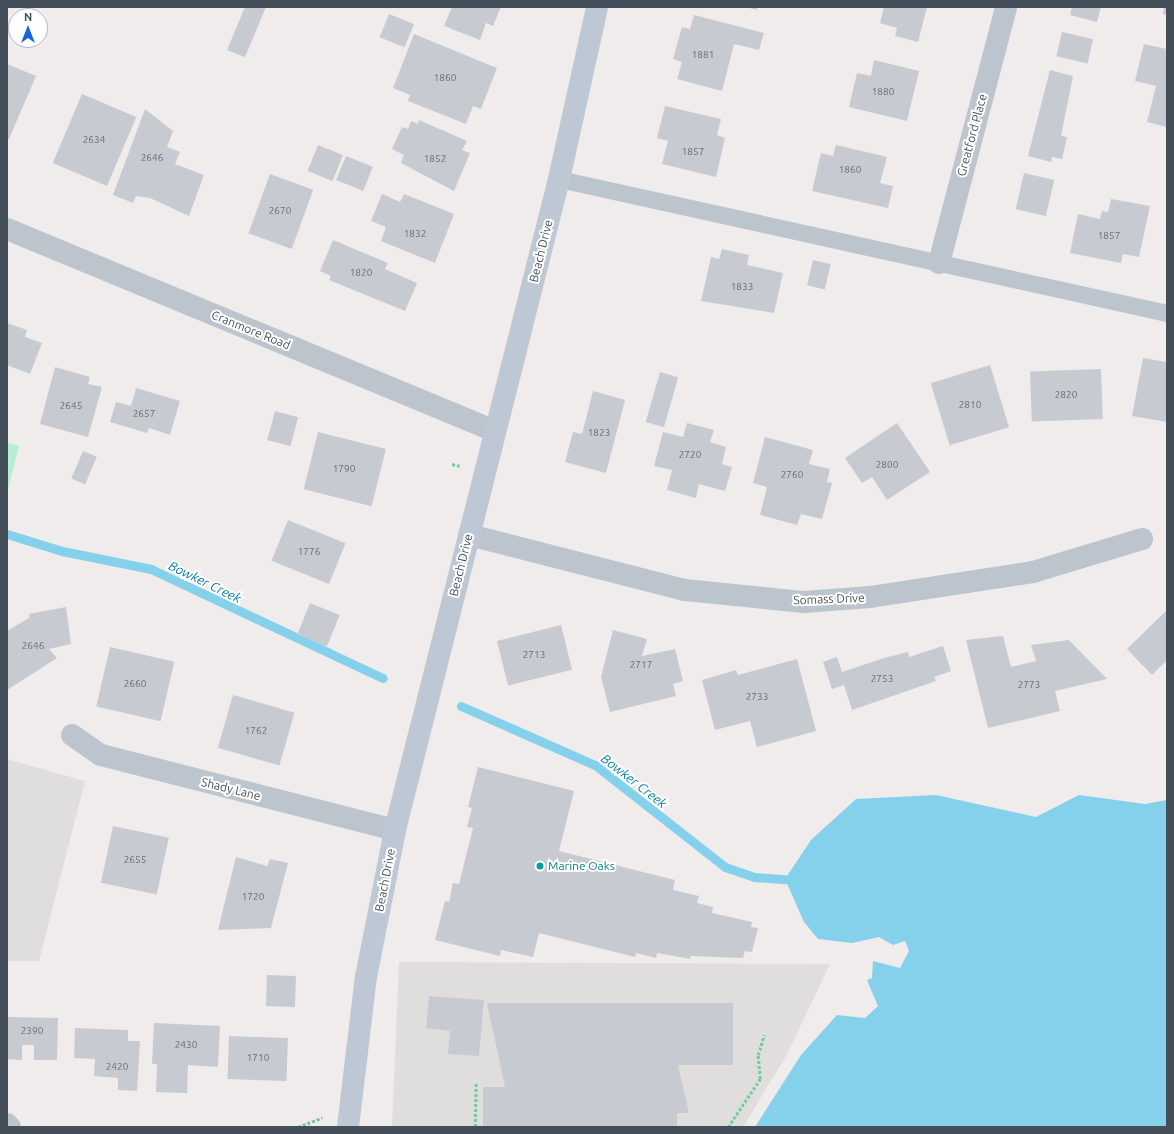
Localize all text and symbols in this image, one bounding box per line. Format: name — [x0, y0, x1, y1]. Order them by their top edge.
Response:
north arrow — [8, 8, 48, 48]
text: N — [24, 11, 32, 23]
house number: 1881 — [692, 49, 714, 61]
house number: 1860 — [434, 72, 456, 84]
house number: 1880 — [872, 86, 894, 98]
street label: Greatford Place — [954, 92, 990, 178]
house number: 2634 — [83, 134, 105, 146]
house number: 1857 — [682, 146, 704, 158]
house number: 2646 — [141, 152, 163, 164]
house number: 1852 — [424, 153, 446, 165]
house number: 1860 — [839, 164, 861, 176]
house number: 2670 — [269, 205, 291, 217]
street label: Beach Drive — [526, 218, 556, 284]
house number: 1832 — [404, 228, 426, 240]
house number: 1857 — [1098, 230, 1120, 242]
house number: 1820 — [350, 267, 372, 279]
house number: 1833 — [731, 281, 753, 293]
street label: Cranmore Road — [209, 308, 293, 352]
house number: 2820 — [1055, 389, 1077, 401]
house number: 2810 — [959, 399, 981, 411]
house number: 2645 — [60, 400, 82, 412]
house number: 2657 — [133, 408, 155, 420]
house number: 1823 — [588, 427, 610, 439]
house number: 2720 — [679, 449, 701, 461]
house number: 2800 — [876, 459, 898, 471]
house number: 1790 — [333, 463, 355, 475]
house number: 2760 — [781, 469, 803, 481]
street label: Beach Drive — [446, 532, 476, 598]
house number: 1776 — [298, 546, 320, 558]
water label: Bowker Creek — [166, 558, 244, 606]
street label: Somass Drive — [793, 591, 865, 607]
house number: 2646 — [22, 640, 44, 652]
house number: 2713 — [523, 649, 545, 661]
house number: 2717 — [630, 659, 652, 671]
house number: 2753 — [871, 673, 893, 685]
house number: 2660 — [124, 678, 146, 690]
house number: 2773 — [1018, 679, 1040, 691]
house number: 2733 — [746, 691, 768, 703]
house number: 1762 — [245, 725, 267, 737]
water label: Bowker Creek — [598, 751, 670, 811]
street label: Shady Lane — [200, 775, 262, 803]
street label: Beach Drive — [372, 847, 398, 913]
house number: 2655 — [124, 854, 146, 866]
place label: Marine Oaks — [548, 859, 615, 873]
marker: Marine Oaks — [535, 861, 545, 871]
house number: 1720 — [242, 891, 264, 903]
house number: 2390 — [21, 1025, 43, 1037]
house number: 2430 — [175, 1039, 197, 1051]
house number: 1710 — [247, 1052, 269, 1064]
house number: 2420 — [106, 1061, 128, 1073]

